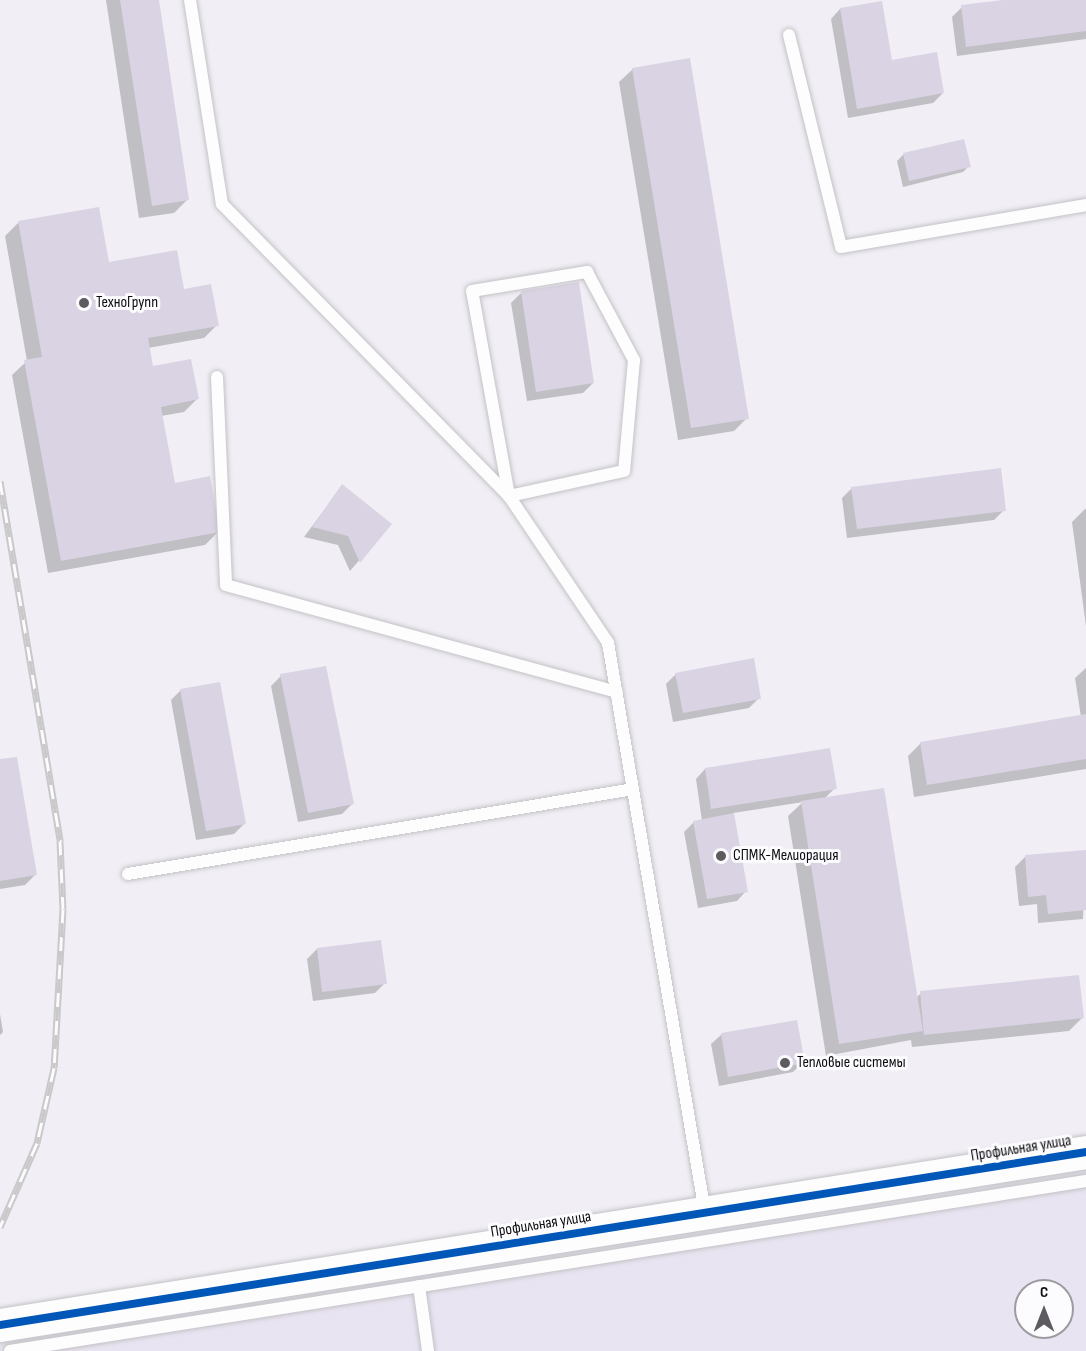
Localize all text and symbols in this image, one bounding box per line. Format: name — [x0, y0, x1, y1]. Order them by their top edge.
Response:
place label: ТехноГрупп — [96, 293, 158, 313]
marker: ТехноГрупп — [77, 296, 91, 310]
place label: СПМК-Мелиорация — [733, 846, 838, 866]
marker: СПМК-Мелиорация — [714, 849, 728, 863]
place label: Тепловые системы — [797, 1053, 906, 1073]
marker: Тепловые системы — [778, 1056, 792, 1070]
street label: Профильная улица — [969, 1132, 1073, 1166]
street label: Профильная улица — [489, 1208, 593, 1242]
north arrow — [1014, 1279, 1074, 1339]
text: С — [1040, 1283, 1048, 1302]

